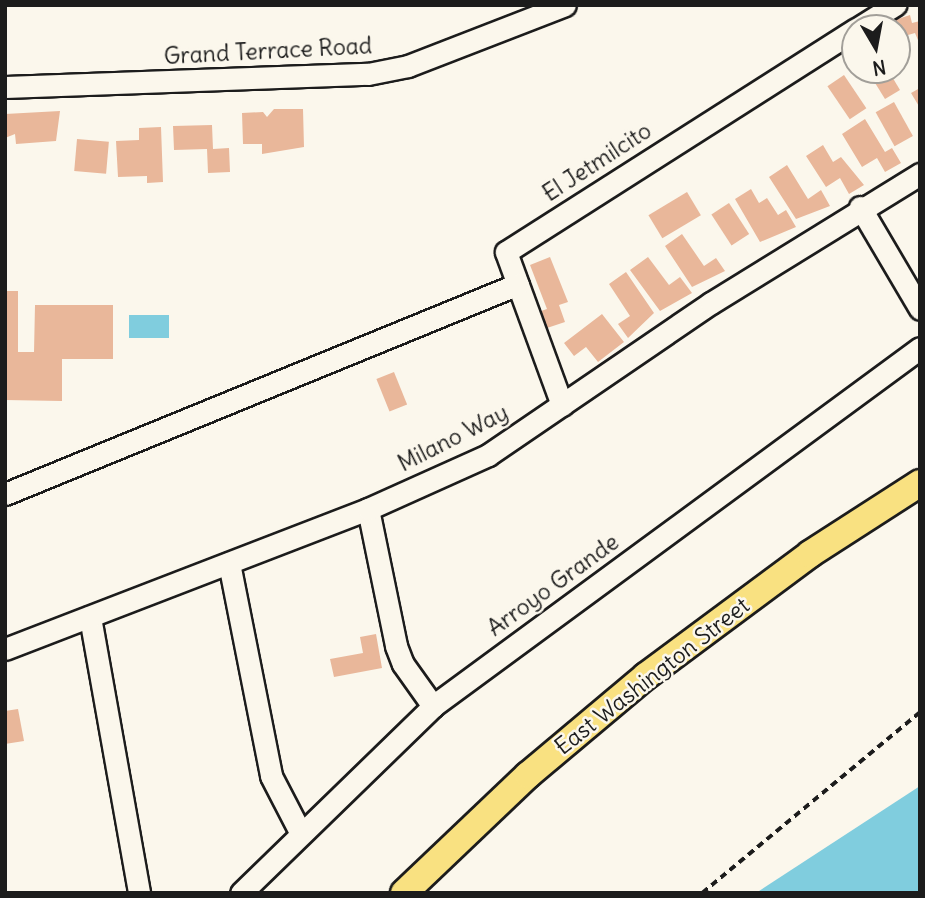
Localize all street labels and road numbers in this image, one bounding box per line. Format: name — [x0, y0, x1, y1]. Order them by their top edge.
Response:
street label: Grand Terrace Road — [163, 32, 373, 70]
street label: El Jetmilcito — [537, 117, 657, 207]
street label: Milano Way — [393, 398, 513, 478]
street label: Arroyo Grande — [482, 528, 624, 642]
street label: East Washington Street — [549, 591, 755, 761]

